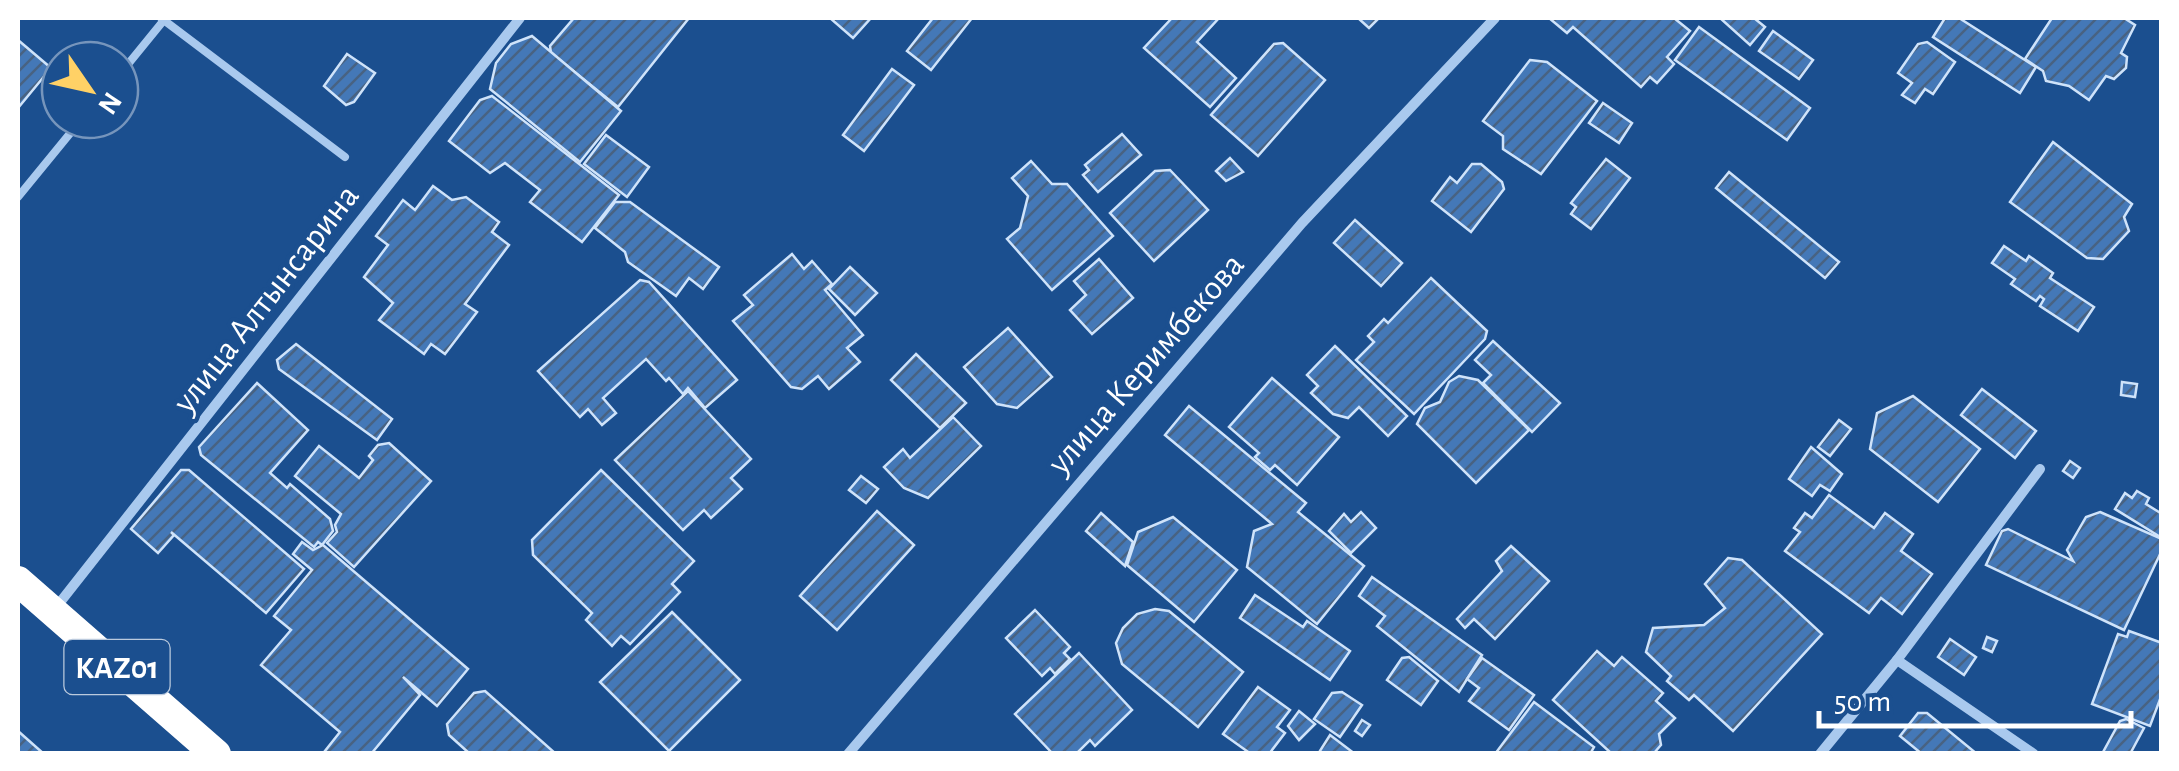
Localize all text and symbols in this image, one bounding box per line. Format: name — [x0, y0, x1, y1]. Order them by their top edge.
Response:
north arrow — [40, 40, 140, 140]
text: N — [92, 87, 126, 119]
street label: улица Алтынсарина — [166, 178, 366, 420]
street label: улица Керимбекова — [1041, 247, 1251, 482]
road number: KАZ01 — [64, 640, 170, 694]
scale bar — [1819, 666, 2132, 728]
text: 50 m — [1834, 687, 1891, 717]

